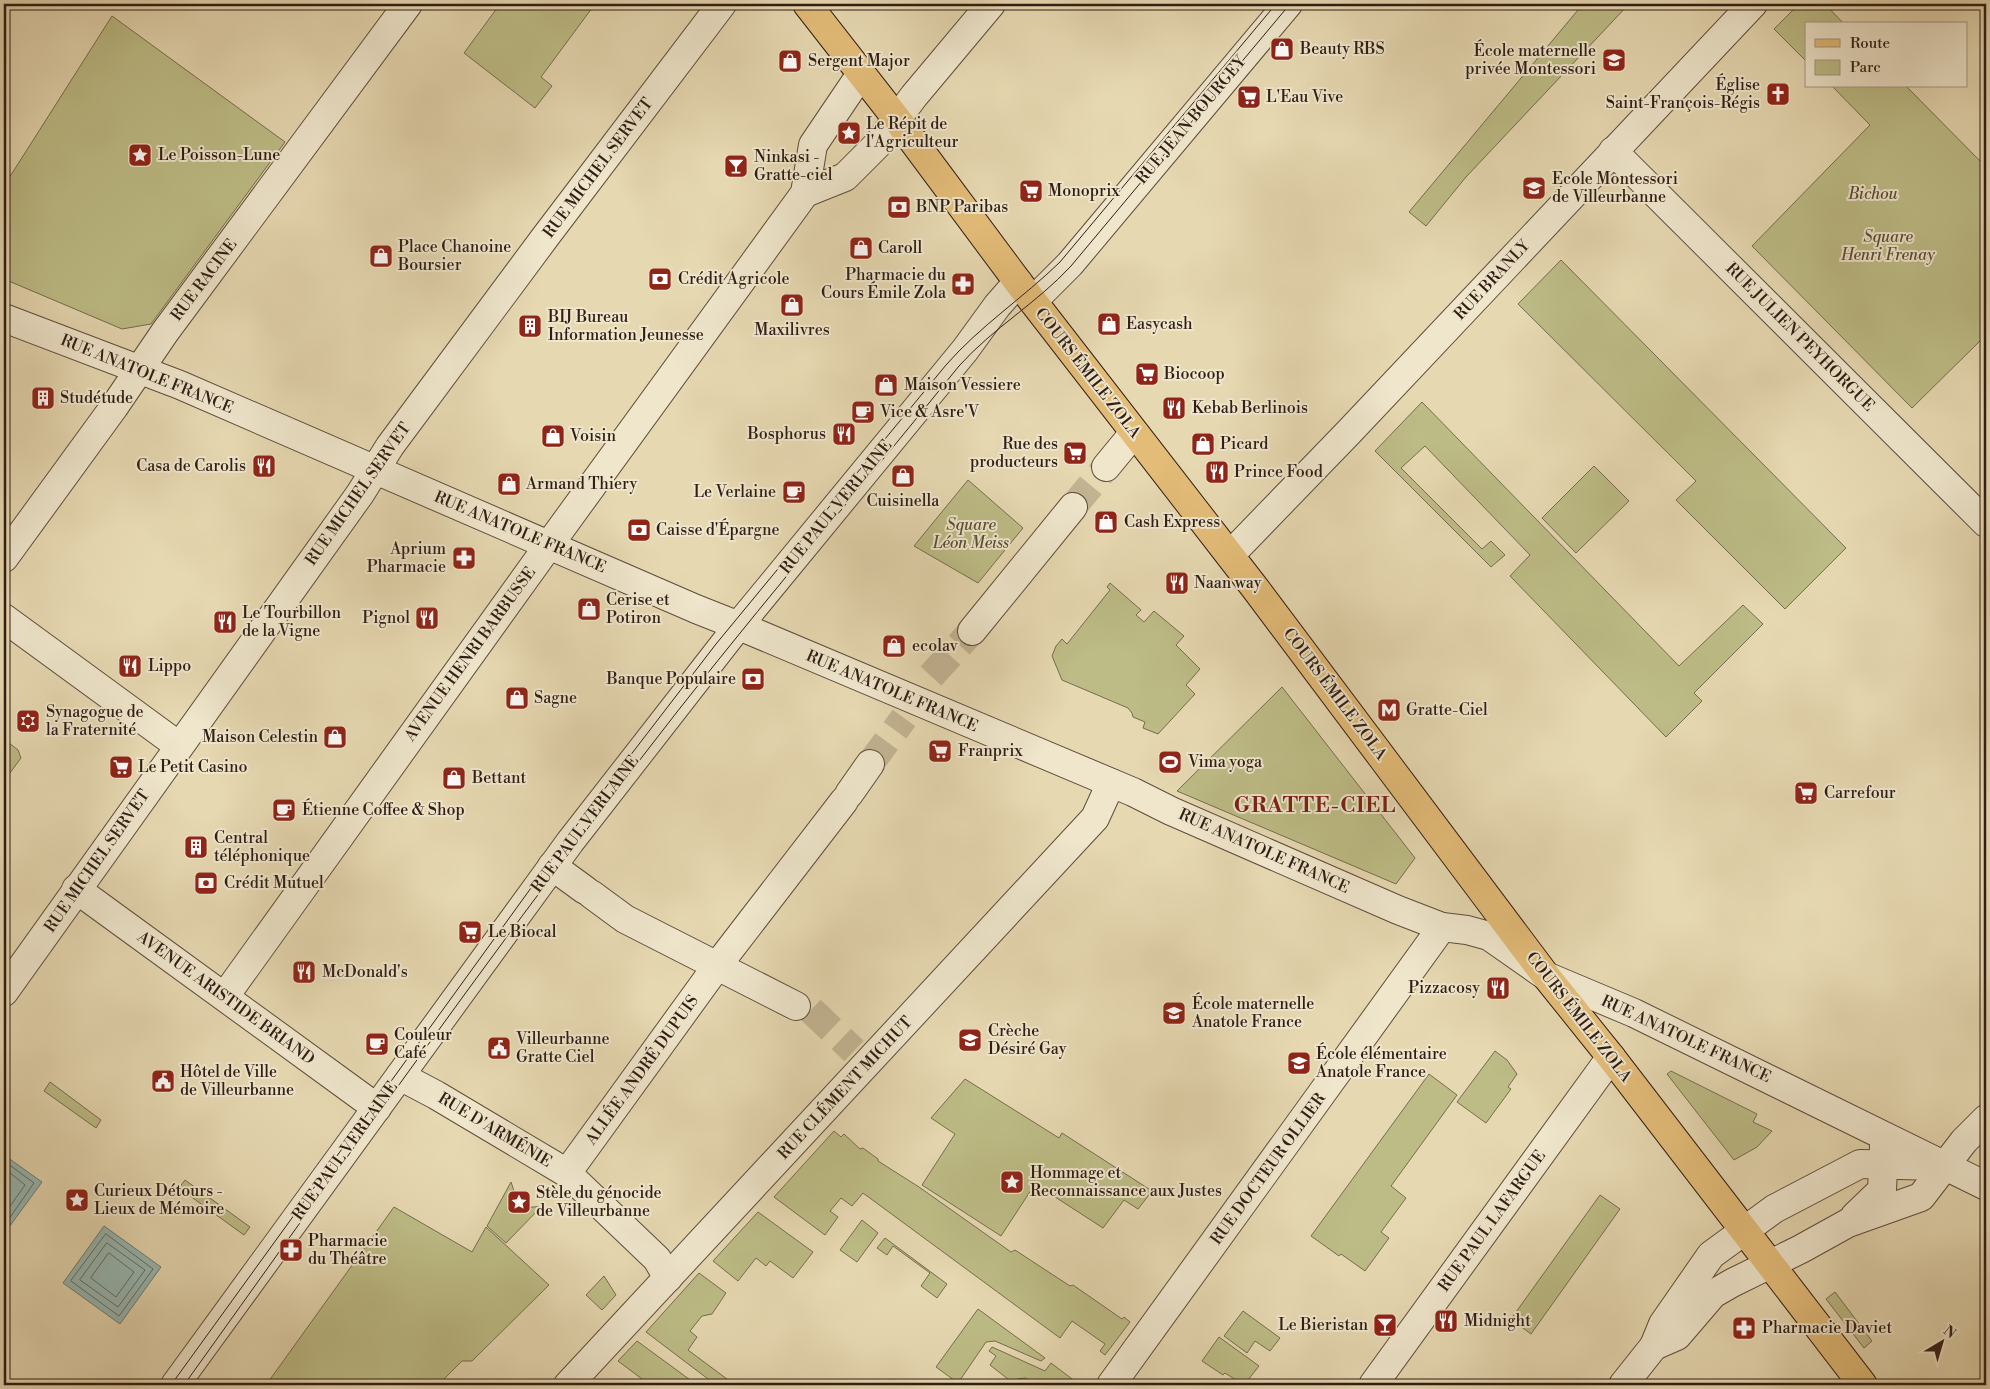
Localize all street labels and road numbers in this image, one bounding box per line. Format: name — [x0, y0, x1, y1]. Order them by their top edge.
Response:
street label: RUE JEAN BOURGEY — [1132, 51, 1251, 188]
street label: RUE MICHEL SERVET — [539, 94, 657, 242]
street label: RUE RACINE — [167, 235, 241, 325]
street label: RUE BRANLY — [1450, 235, 1535, 324]
street label: RUE JULIEN PEYHORGUE — [1721, 258, 1879, 416]
street label: COURS ÉMILE ZOLA — [1031, 303, 1147, 443]
street label: RUE ANATOLE FRANCE — [58, 330, 236, 418]
street label: RUE MICHEL SERVET — [301, 419, 415, 569]
street label: RUE PAUL VERLAINE — [776, 436, 896, 578]
street label: RUE ANATOLE FRANCE — [431, 487, 609, 577]
street label: AVENUE HENRI BARBUSSE — [399, 563, 540, 746]
street label: COURS ÉMILE ZOLA — [1279, 623, 1393, 765]
street label: RUE ANATOLE FRANCE — [803, 646, 981, 736]
street label: RUE PAUL VERLAINE — [527, 751, 643, 897]
street label: RUE MICHEL SERVET — [40, 786, 154, 936]
street label: RUE ANATOLE FRANCE — [1175, 804, 1353, 898]
street label: AVENUE ARISTIDE BRIAND — [133, 926, 319, 1069]
street label: COURS ÉMILE ZOLA — [1522, 947, 1638, 1087]
street label: ALLÉE ANDRÉ DUPUIS — [579, 990, 703, 1150]
street label: RUE ANATOLE FRANCE — [1598, 991, 1774, 1087]
street label: RUE CLÉMENT MICHUT — [772, 1011, 917, 1164]
street label: RUE PAUL VERLAINE — [288, 1078, 402, 1224]
street label: RUE D'ARMÉNIE — [434, 1086, 557, 1172]
street label: RUE DOCTEUR OLLIER — [1206, 1088, 1330, 1249]
street label: RUE PAUL LAFARGUE — [1434, 1146, 1550, 1296]

